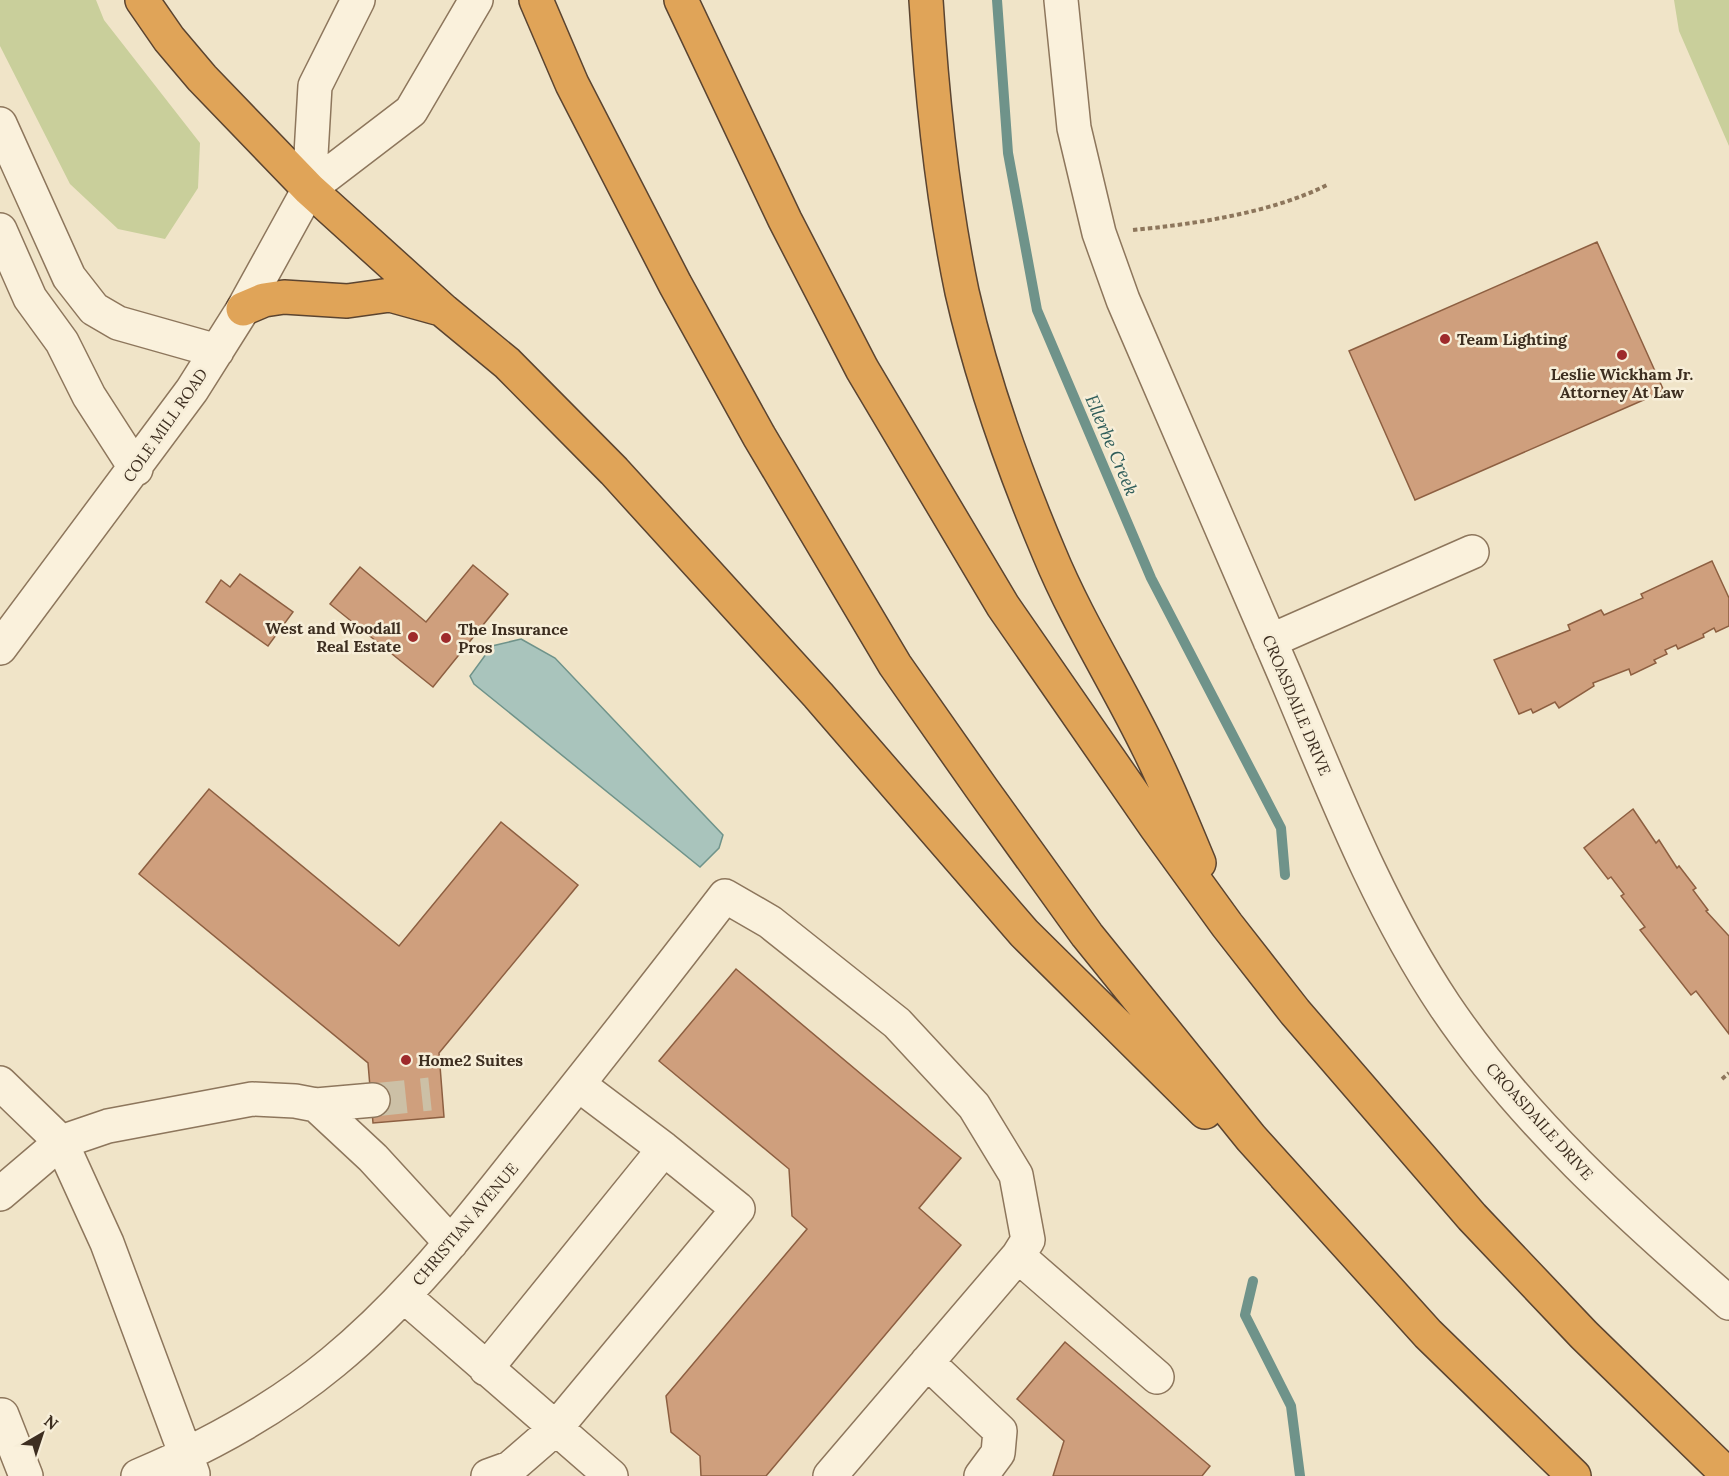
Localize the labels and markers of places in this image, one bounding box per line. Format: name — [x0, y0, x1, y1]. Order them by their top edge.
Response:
place label: Team Lighting — [1457, 329, 1568, 349]
marker: Team Lighting — [1438, 332, 1452, 346]
marker: Leslie Wickham Jr. Attorney At Law — [1615, 348, 1629, 362]
place label: Leslie Wickham Jr. Attorney At Law — [1551, 364, 1694, 402]
place label: West and Woodall Real Estate — [265, 618, 401, 656]
place label: The Insurance Pros — [458, 619, 569, 657]
marker: West and Woodall Real Estate — [406, 630, 420, 644]
marker: The Insurance Pros — [439, 631, 453, 645]
place label: Home2 Suites — [418, 1050, 523, 1070]
marker: Home2 Suites — [399, 1053, 413, 1067]

